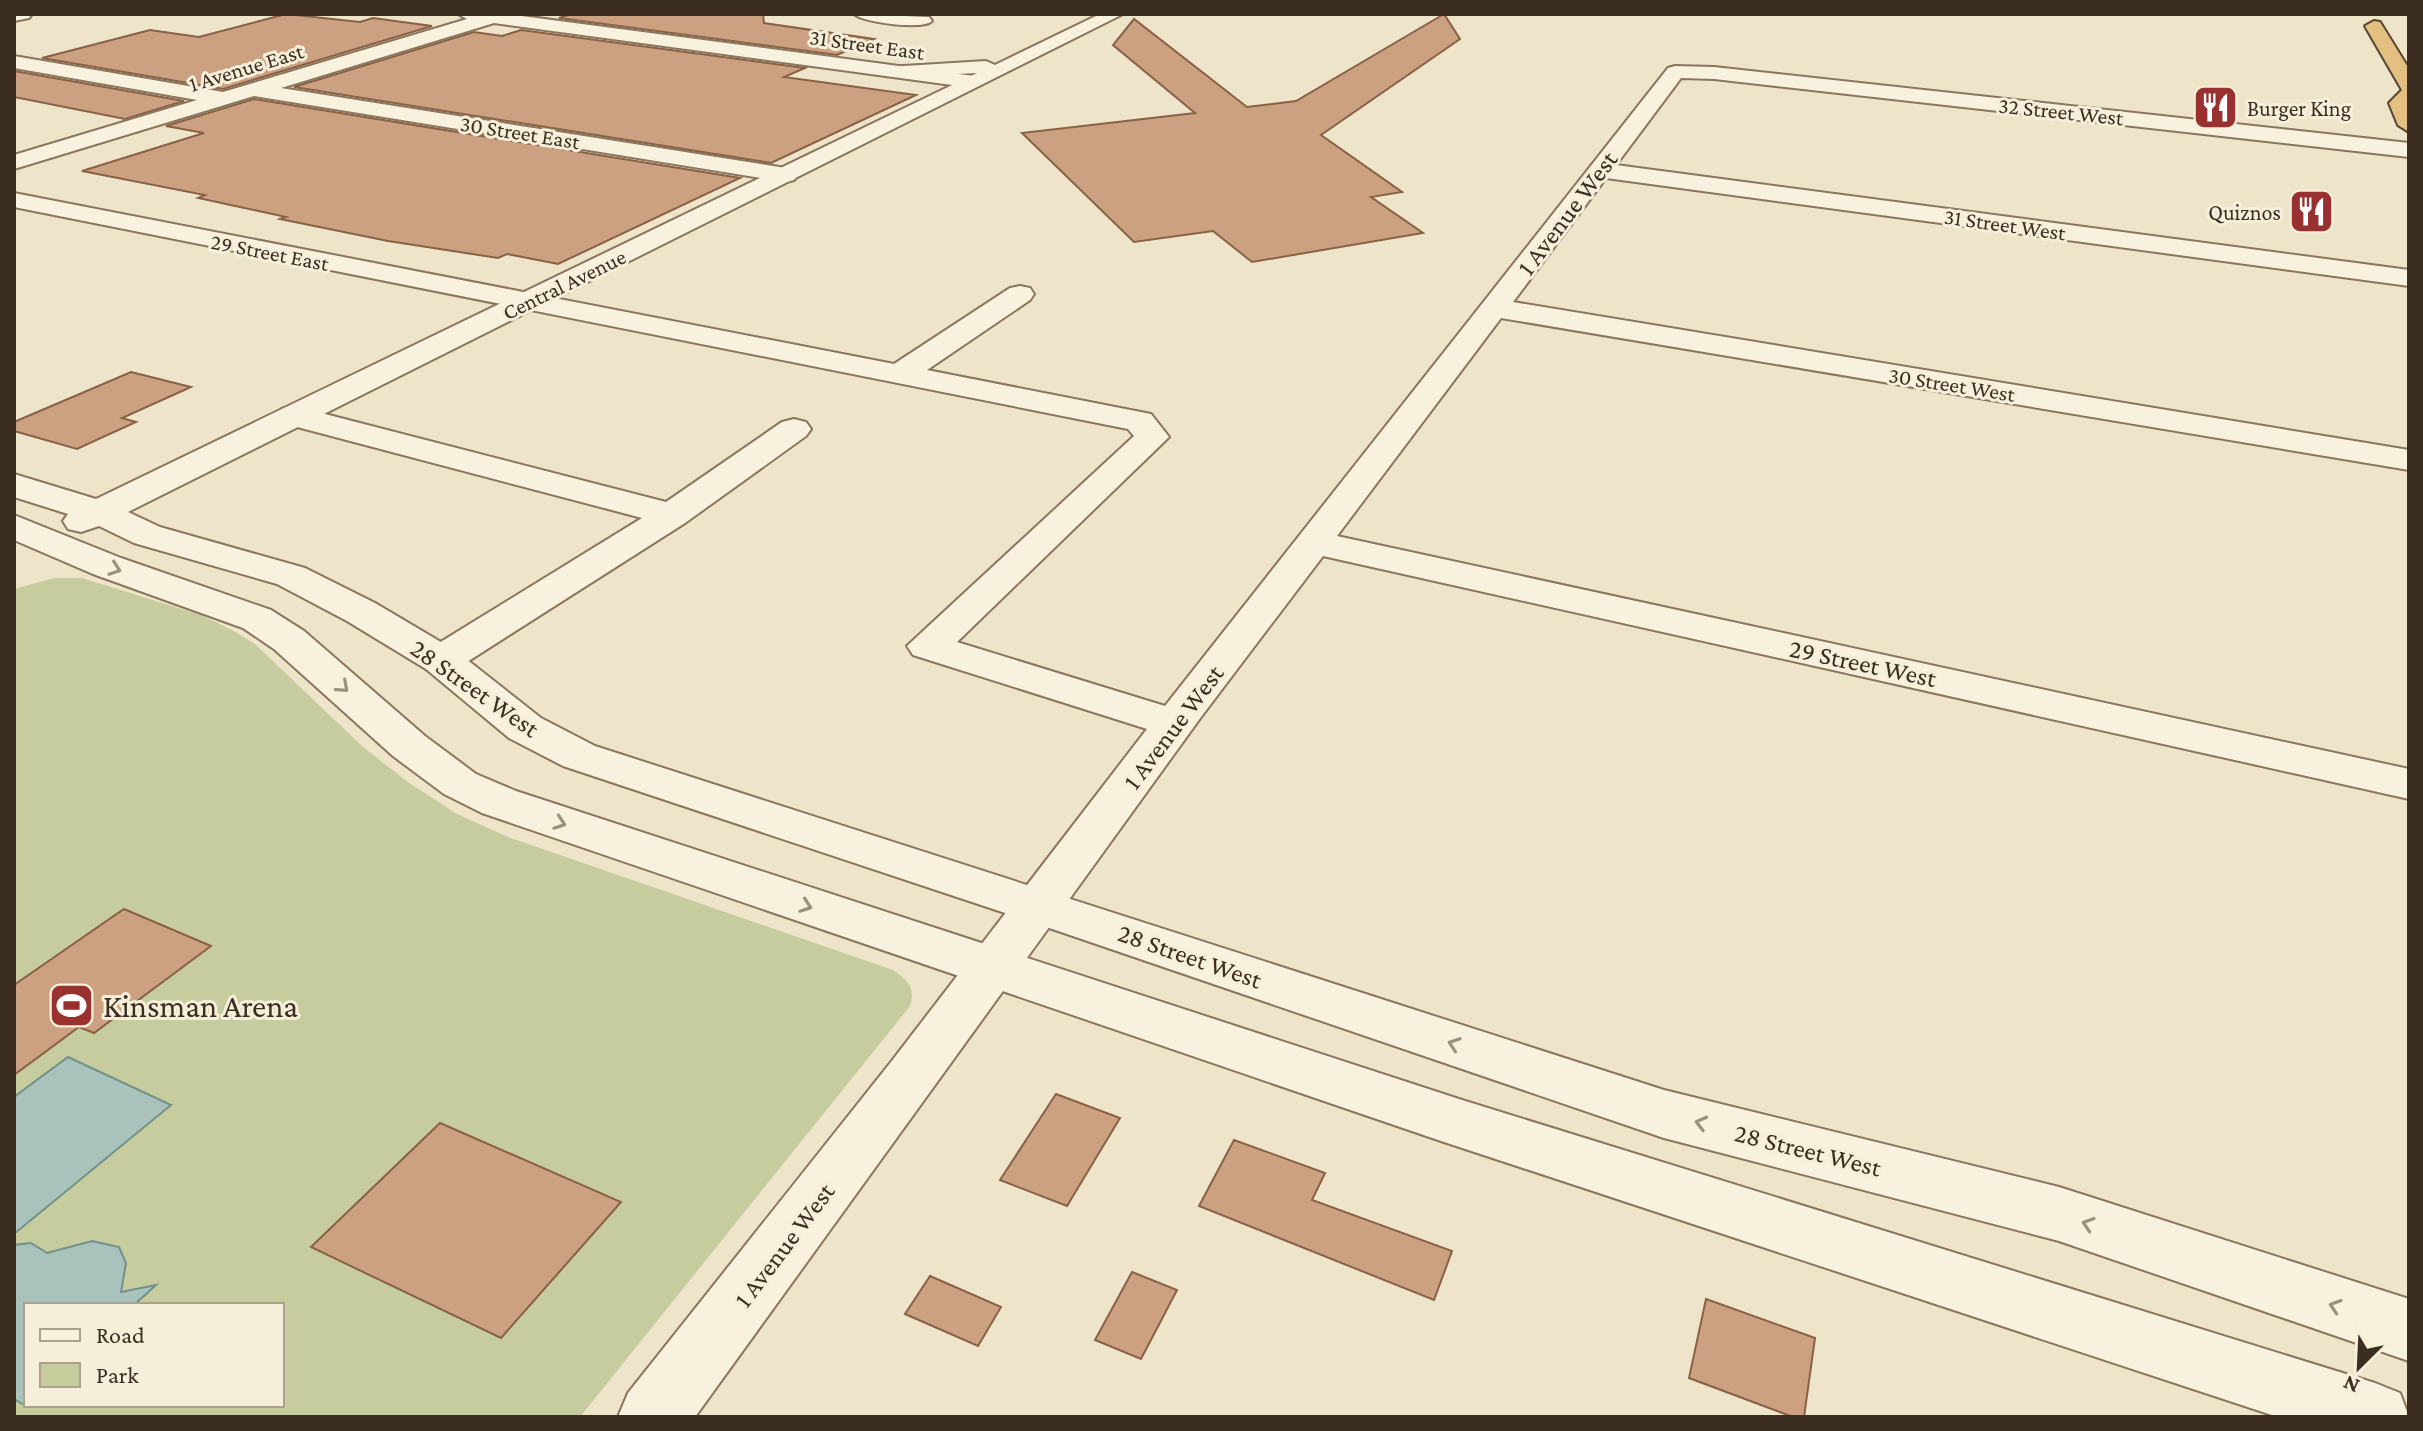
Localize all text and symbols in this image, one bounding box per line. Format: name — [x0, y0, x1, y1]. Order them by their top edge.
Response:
street label: 31 Street East — [808, 24, 927, 65]
street label: 1 Avenue East — [186, 38, 307, 97]
restaurant icon: Burger King — [2192, 84, 2240, 132]
street label: 32 Street West — [1997, 93, 2125, 131]
place label: Burger King — [2247, 96, 2351, 121]
street label: 30 Street East — [458, 111, 582, 154]
street label: 1 Avenue West — [1511, 145, 1624, 281]
restaurant icon: Quiznos — [2288, 188, 2336, 236]
place label: Quiznos — [2208, 200, 2281, 225]
street label: 31 Street West — [1943, 204, 2068, 245]
street label: 29 Street East — [209, 229, 332, 276]
street label: Central Avenue — [499, 244, 630, 325]
street label: 30 Street West — [1887, 362, 2018, 407]
one-way arrow — [107, 559, 121, 576]
street label: 28 Street West — [405, 633, 545, 744]
street label: 29 Street West — [1787, 634, 1939, 693]
street label: 1 Avenue West — [1117, 659, 1230, 795]
one-way arrow — [333, 677, 348, 692]
one-way arrow — [552, 813, 566, 829]
one-way arrow — [799, 897, 813, 913]
street label: 28 Street West — [1114, 918, 1266, 995]
sports icon: Kinsman Arena — [48, 982, 96, 1030]
place label: Kinsman Arena — [103, 988, 298, 1024]
one-way arrow — [1447, 1037, 1461, 1053]
one-way arrow — [1695, 1116, 1709, 1133]
street label: 28 Street West — [1732, 1118, 1885, 1183]
street label: 1 Avenue West — [728, 1177, 841, 1313]
one-way arrow — [2082, 1217, 2096, 1233]
one-way arrow — [2329, 1299, 2343, 1315]
legend — [24, 1303, 284, 1407]
text: Road — [96, 1321, 145, 1348]
north arrow — [2319, 1327, 2399, 1407]
text: Park — [96, 1361, 139, 1388]
text: N — [2339, 1370, 2363, 1399]

